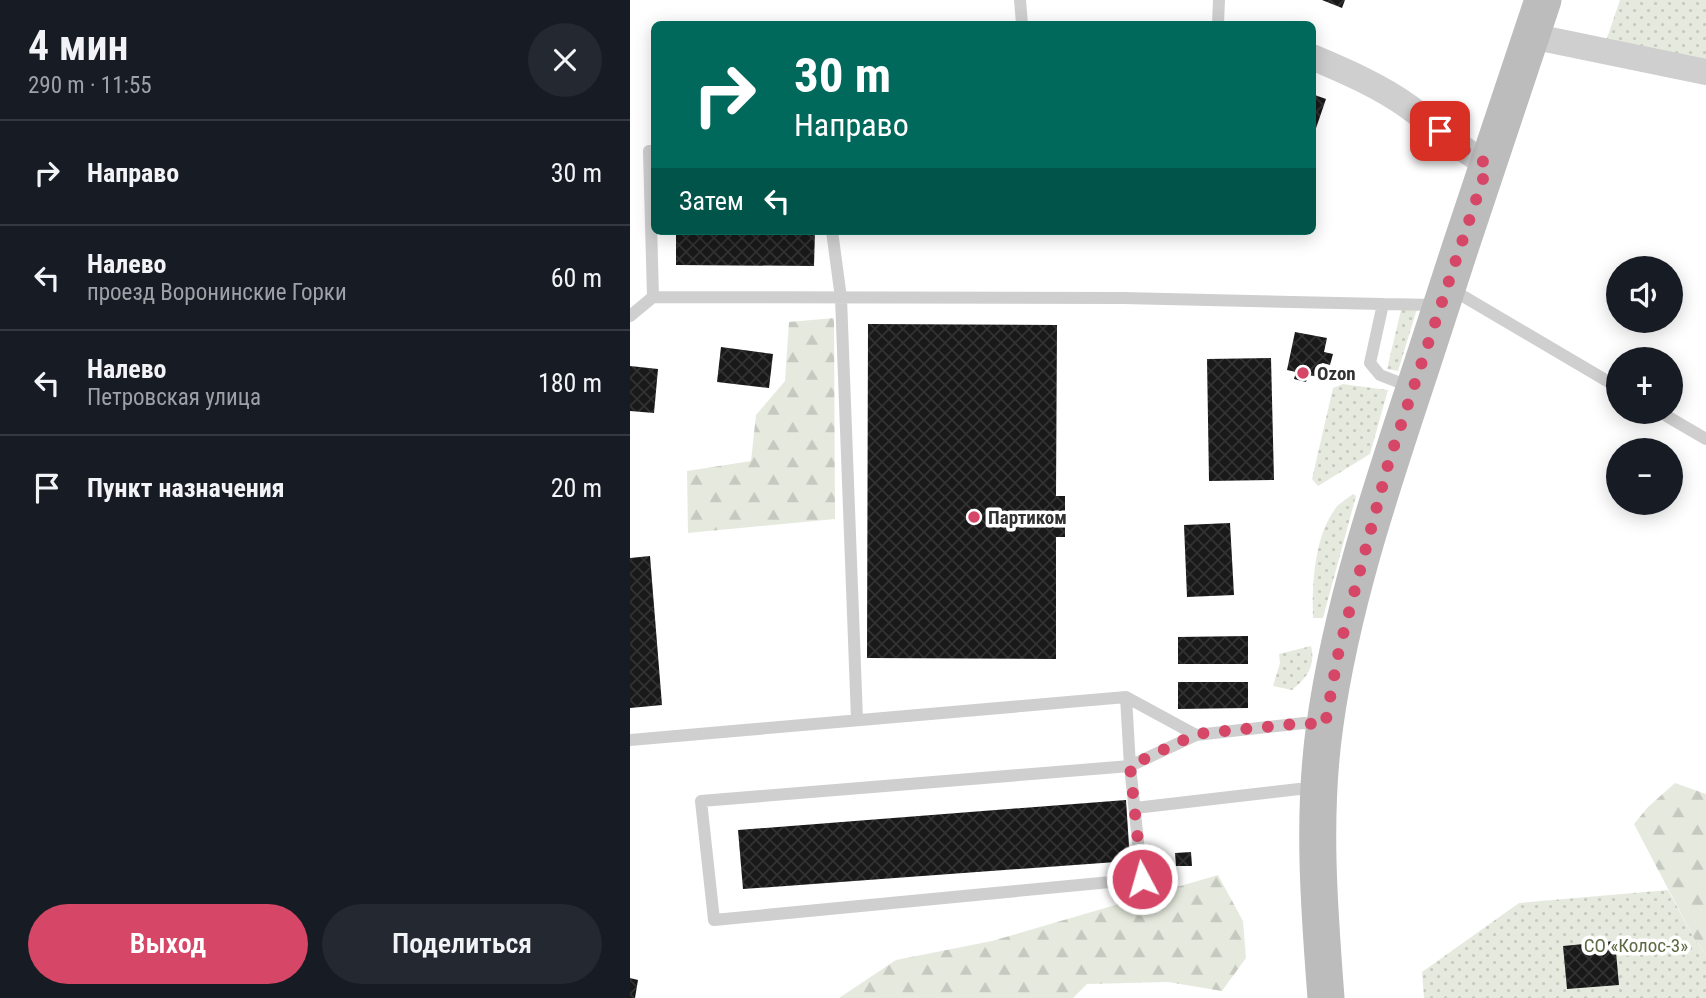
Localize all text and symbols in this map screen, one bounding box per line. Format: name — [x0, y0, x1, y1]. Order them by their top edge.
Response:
text: 4 мин — [28, 21, 129, 70]
button: close — [528, 23, 602, 97]
text: 30 m — [794, 47, 891, 104]
icon: right — [679, 49, 770, 140]
text: 290 m · 11:55 — [28, 72, 152, 99]
pin — [1410, 101, 1470, 161]
text: Направо — [794, 106, 909, 144]
icon: arrive — [1421, 112, 1459, 150]
icon: right — [28, 154, 66, 192]
text: Направо — [87, 158, 179, 188]
text: 30 m — [551, 158, 602, 188]
icon: left — [758, 182, 796, 220]
text: Затем — [679, 186, 744, 216]
text: Налево — [87, 249, 167, 279]
map controls — [1606, 256, 1683, 515]
button: sound — [1606, 256, 1683, 333]
icon: left — [28, 259, 66, 297]
text: 60 m — [551, 263, 602, 293]
text: проезд Воронинские Горки — [87, 279, 347, 306]
button: + — [1606, 347, 1683, 424]
text: Налево — [87, 354, 167, 384]
place label: Ozon — [1317, 362, 1356, 385]
icon: left — [28, 364, 66, 402]
marker: Ozon — [1295, 365, 1311, 381]
text: 180 m — [538, 368, 602, 398]
text: Петровская улица — [87, 384, 261, 411]
button: − — [1606, 438, 1683, 515]
icon: arrive — [28, 469, 66, 507]
text: Пункт назначения — [87, 473, 285, 503]
text: 20 m — [551, 473, 602, 503]
place label: Партиком — [988, 506, 1067, 529]
marker: Партиком — [966, 509, 982, 525]
position arrow — [1105, 842, 1179, 916]
button: Выход — [28, 904, 308, 984]
button: Поделиться — [322, 904, 602, 984]
park label: СО «Колос-3» — [1584, 934, 1688, 957]

